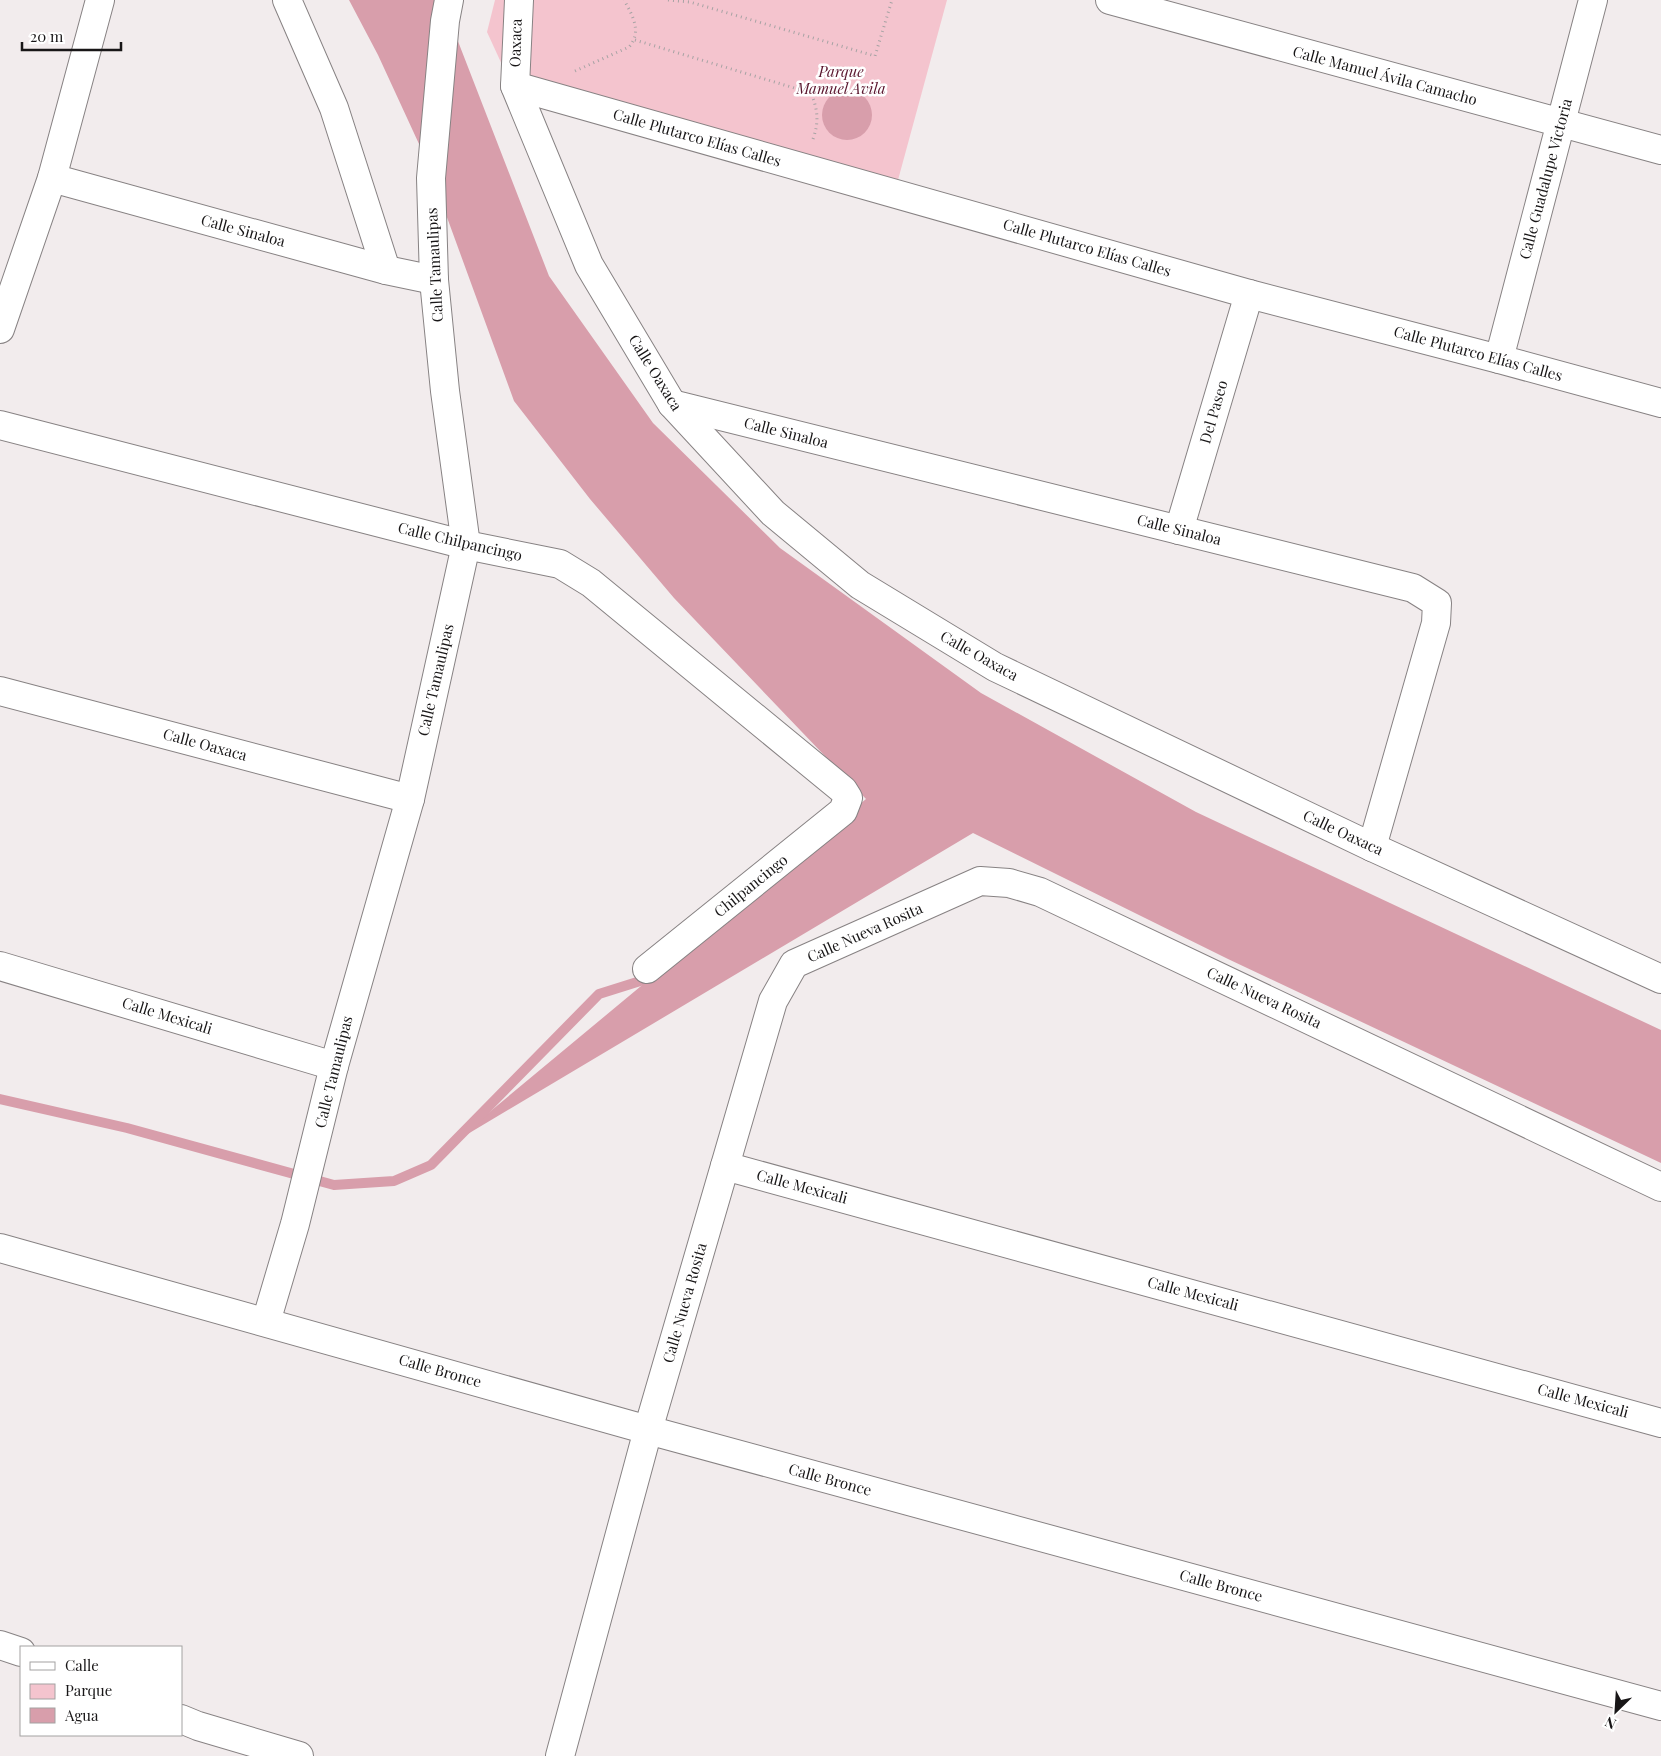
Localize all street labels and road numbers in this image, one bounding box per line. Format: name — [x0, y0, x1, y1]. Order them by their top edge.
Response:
street label: Oaxaca — [504, 18, 526, 68]
street label: Calle Manuel Ávila Camacho — [1291, 41, 1480, 109]
street label: Calle Guadalupe Victoria — [1514, 96, 1576, 261]
street label: Calle Plutarco Elías Calles — [611, 103, 784, 171]
street label: Calle Tamaulipas — [421, 207, 447, 323]
street label: Calle Sinaloa — [199, 209, 288, 251]
street label: Calle Plutarco Elías Calles — [1001, 213, 1174, 281]
street label: Calle Plutarco Elías Calles — [1392, 321, 1565, 385]
street label: Calle Oaxaca — [625, 331, 687, 415]
street label: Del Paseo — [1194, 378, 1232, 446]
street label: Calle Sinaloa — [742, 412, 831, 452]
street label: Calle Sinaloa — [1135, 509, 1224, 549]
street label: Calle Chilpancingo — [396, 517, 524, 565]
street label: Calle Tamaulipas — [412, 622, 458, 738]
street label: Calle Oaxaca — [937, 625, 1022, 685]
street label: Calle Oaxaca — [161, 723, 250, 765]
street label: Calle Oaxaca — [1300, 805, 1387, 860]
street label: Chilpancingo — [709, 849, 791, 921]
street label: Calle Nueva Rosita — [804, 897, 926, 966]
street label: Calle Nueva Rosita — [1204, 962, 1325, 1033]
street label: Calle Mexicali — [120, 992, 215, 1038]
street label: Calle Tamaulipas — [309, 1014, 357, 1130]
street label: Calle Mexicali — [755, 1164, 851, 1208]
street label: Calle Nueva Rosita — [657, 1240, 711, 1365]
street label: Calle Mexicali — [1146, 1271, 1242, 1315]
street label: Calle Bronce — [397, 1349, 484, 1391]
street label: Calle Mexicali — [1536, 1378, 1632, 1422]
street label: Calle Bronce — [786, 1458, 874, 1500]
street label: Calle Bronce — [1177, 1564, 1265, 1606]

